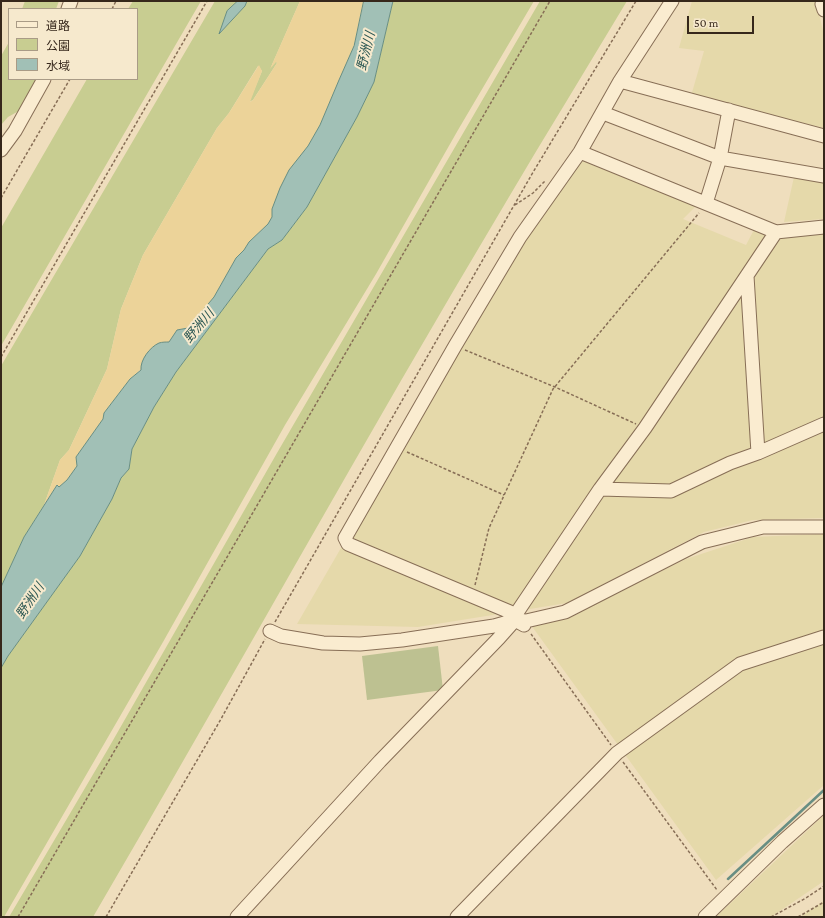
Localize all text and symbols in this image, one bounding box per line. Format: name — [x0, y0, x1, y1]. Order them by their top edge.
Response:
legend — [8, 8, 138, 80]
scale bar — [689, 8, 756, 34]
text: 50 m — [694, 16, 718, 30]
text: 道路 — [46, 19, 70, 33]
water label: 野洲川 — [354, 30, 378, 72]
text: 公園 — [46, 39, 70, 53]
text: 水域 — [46, 59, 70, 73]
water label: 野洲川 — [180, 306, 218, 346]
water label: 野洲川 — [13, 580, 47, 622]

